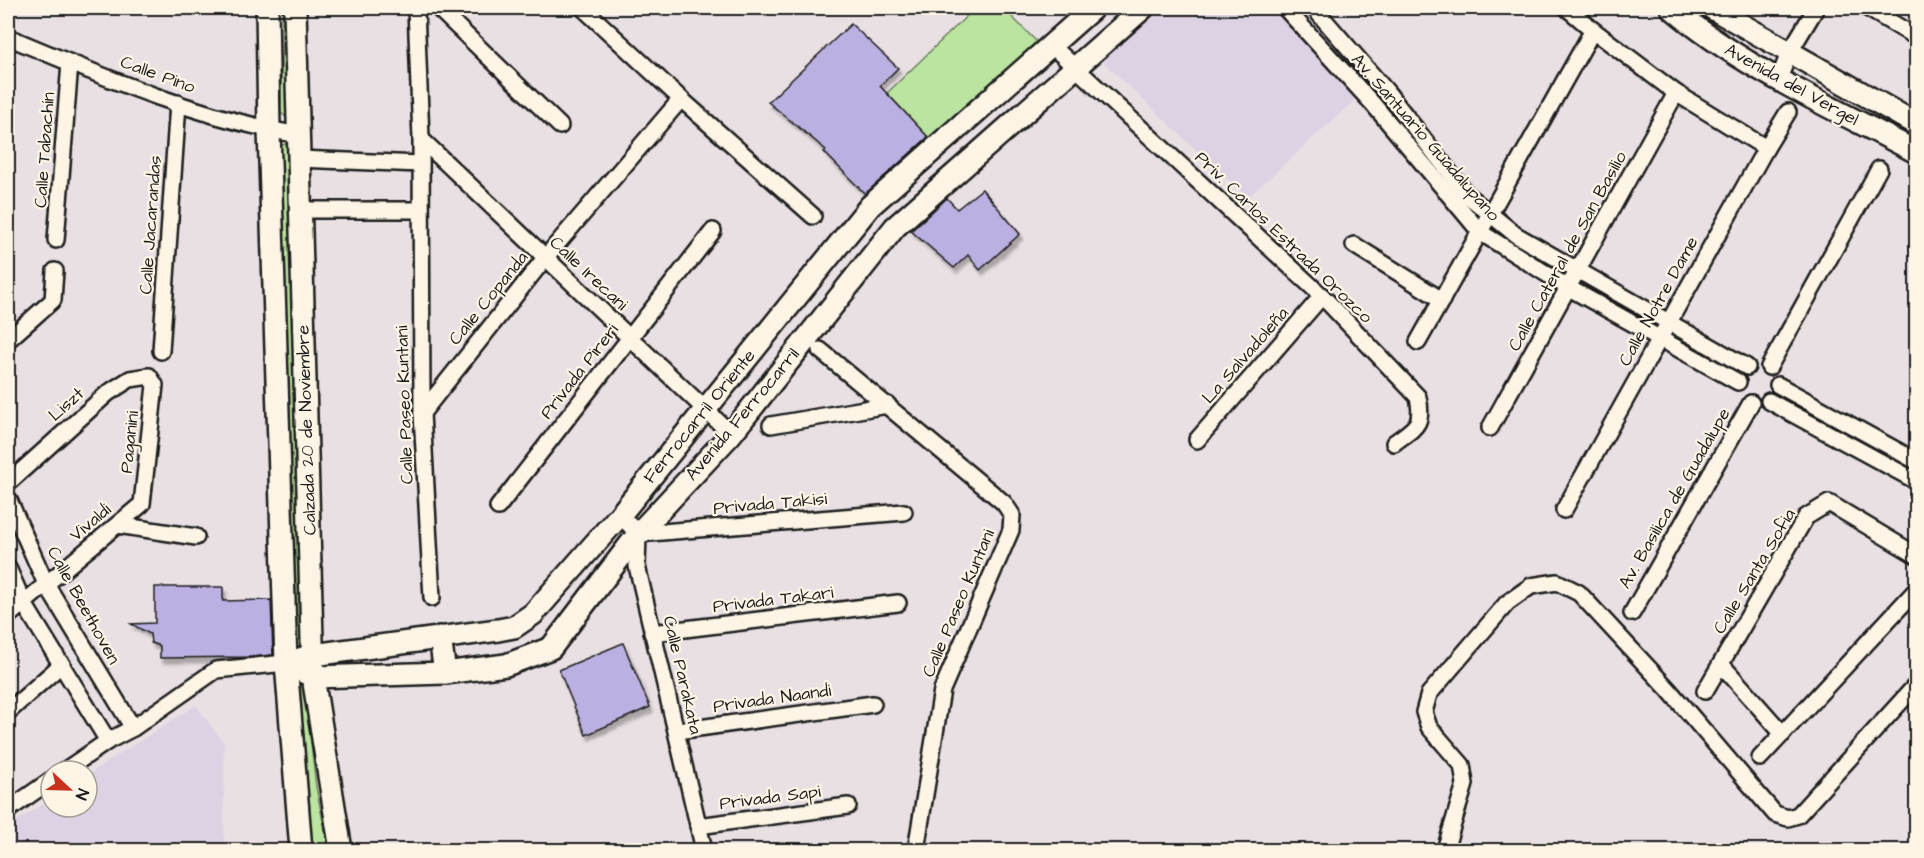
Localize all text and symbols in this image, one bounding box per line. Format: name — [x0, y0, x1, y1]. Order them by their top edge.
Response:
street label: Avenida del Vergel — [1720, 37, 1863, 133]
street label: Av. Santuario Guadalupano — [1346, 48, 1506, 227]
street label: Calle Pino — [117, 49, 199, 100]
street label: Calle Tabachín — [28, 91, 61, 209]
street label: Priv. Carlos Estrada Orozco — [1189, 146, 1378, 329]
street label: Calle Cateral de San Basilio — [1502, 147, 1633, 356]
street label: Calle Jacarandas — [133, 155, 168, 295]
street label: Calle Irecani — [544, 230, 634, 317]
street label: Calle Notre Dame — [1612, 232, 1705, 371]
street label: Calle Copanda — [443, 246, 534, 350]
street label: La Salvadoleña — [1196, 301, 1294, 409]
street label: Privada Pireri — [534, 318, 625, 424]
street label: Calzada 20 de Noviembre — [290, 324, 323, 536]
street label: Calle Paseo Kuntani — [389, 325, 420, 485]
street label: Avenida Ferrocarril — [679, 343, 805, 486]
street label: Ferrocarril Oriente — [637, 344, 761, 489]
street label: Liszt — [43, 381, 90, 427]
street label: Av. Basilica de Guadalupe — [1612, 403, 1737, 593]
street label: Paganini — [114, 409, 146, 475]
street label: Privada Takisi — [712, 486, 828, 521]
street label: Vivaldi — [64, 497, 117, 547]
street label: Calle Santa Sofia — [1707, 504, 1802, 639]
street label: Calle Paseo Kuntani — [916, 525, 1001, 681]
street label: Calle Beethoven — [41, 542, 126, 669]
street label: Privada Takari — [711, 580, 835, 619]
street label: Calle Parakata — [657, 613, 708, 737]
street label: Privada Naandi — [712, 678, 833, 719]
north arrow — [39, 759, 99, 819]
street label: Privada Sapi — [718, 779, 822, 816]
text: N — [70, 785, 94, 803]

